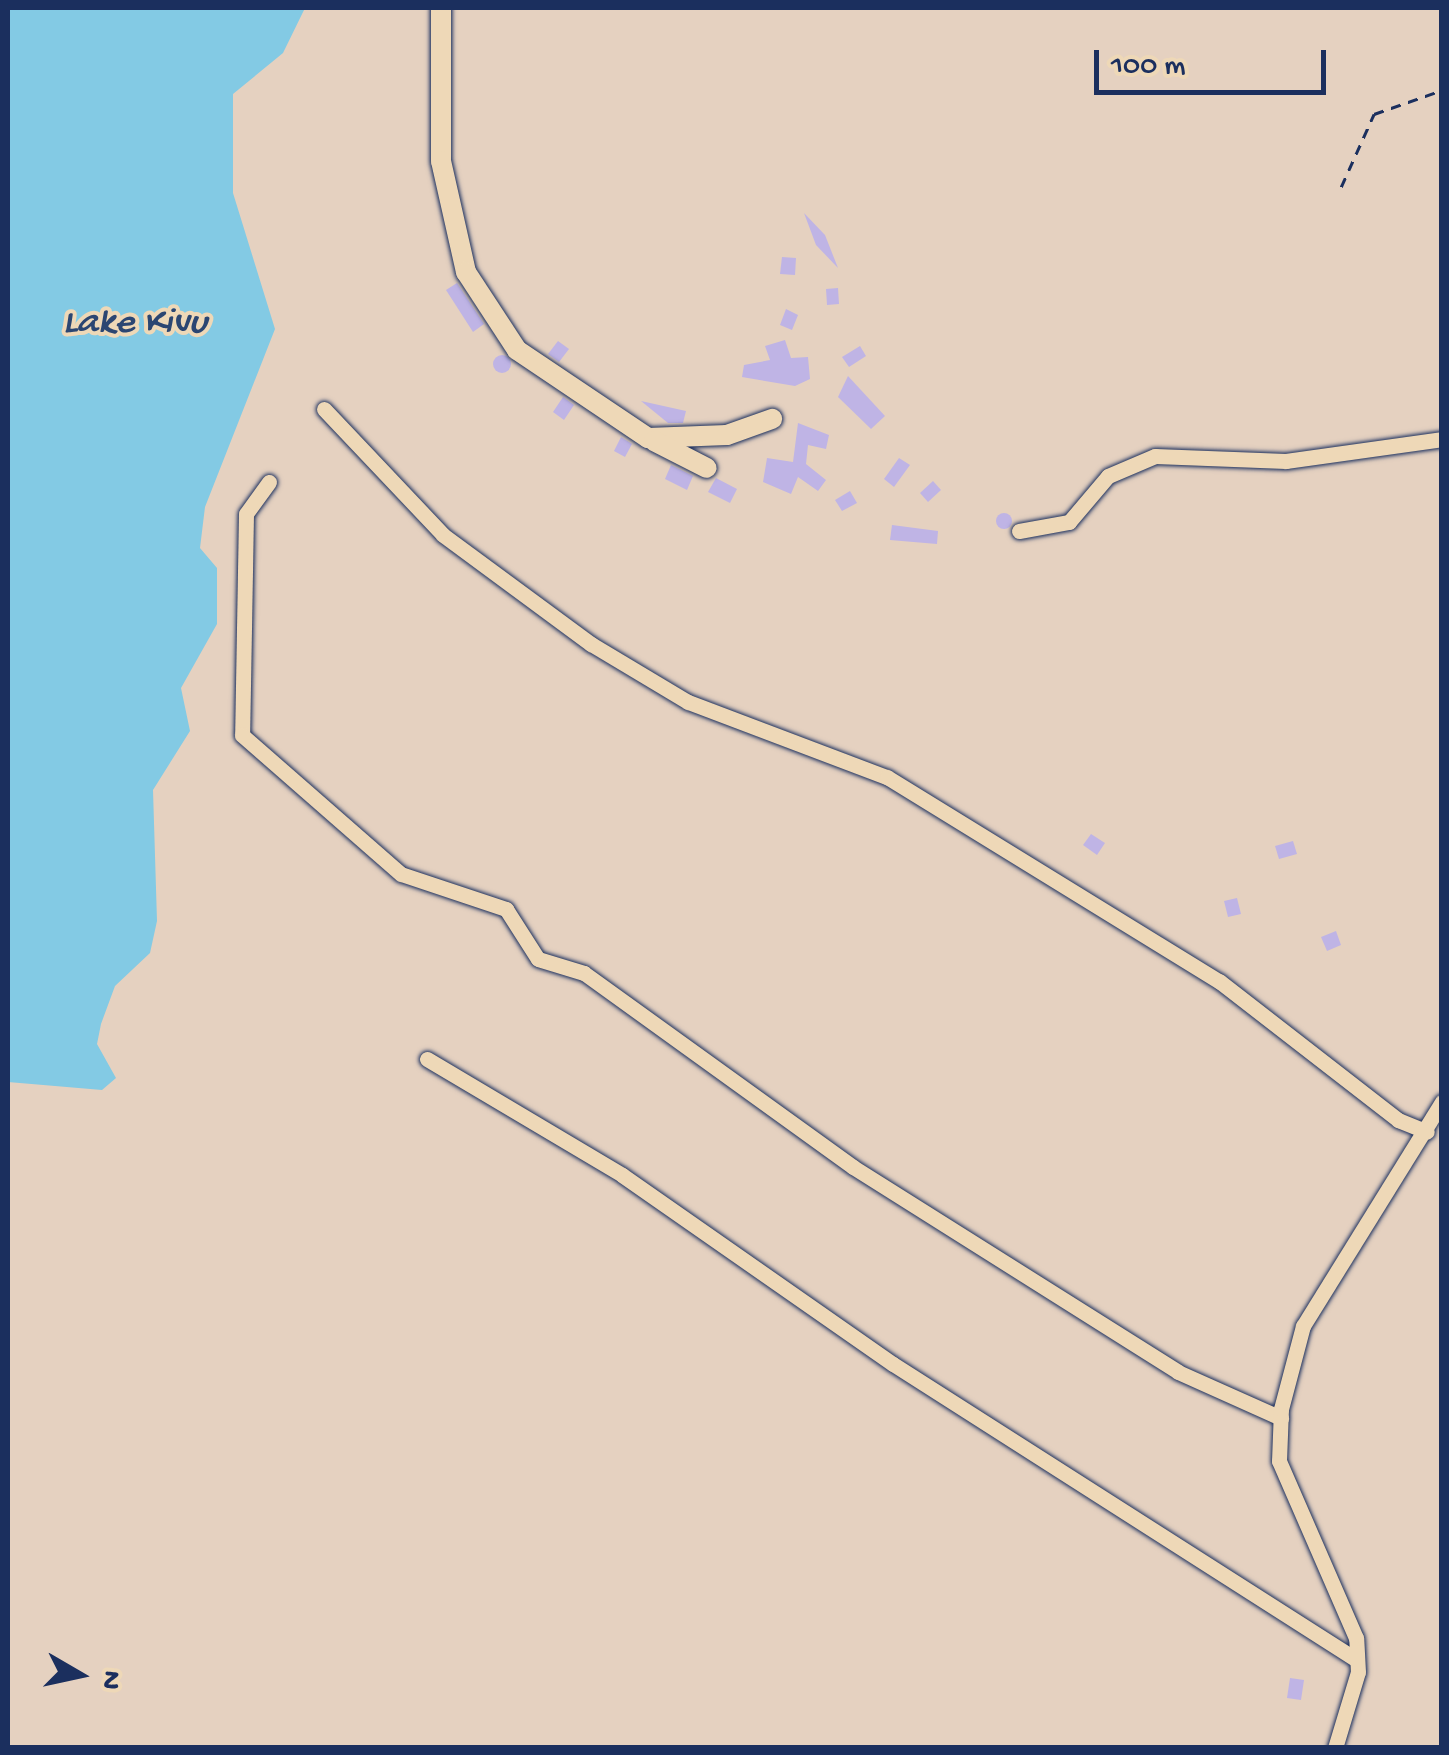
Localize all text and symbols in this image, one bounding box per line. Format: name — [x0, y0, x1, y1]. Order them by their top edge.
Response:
scale bar — [1099, 30, 1332, 92]
text: 100 m — [1111, 50, 1186, 85]
water label: Lake Kivu — [63, 302, 207, 348]
north arrow — [30, 1625, 130, 1725]
text: N — [92, 1668, 128, 1691]

